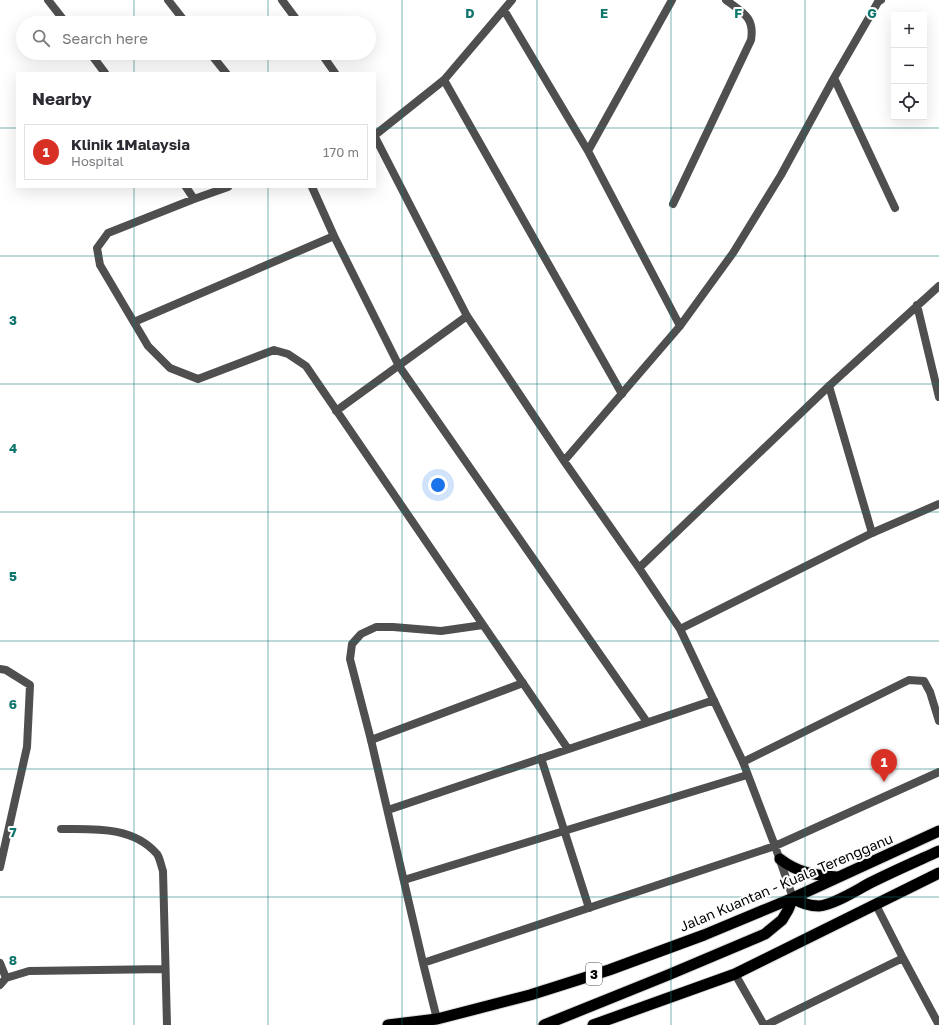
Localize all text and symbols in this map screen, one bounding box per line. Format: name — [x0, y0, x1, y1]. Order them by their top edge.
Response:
text: D — [465, 5, 475, 21]
text: E — [600, 5, 608, 21]
text: F — [734, 5, 742, 21]
text: G — [867, 5, 877, 21]
map controls — [891, 12, 927, 120]
button: + — [891, 12, 927, 48]
search box — [16, 16, 376, 60]
icon: search — [30, 27, 52, 49]
text: Search here — [62, 29, 148, 47]
button: − — [891, 48, 927, 84]
button: locate — [891, 84, 927, 120]
text: Nearby — [32, 88, 92, 109]
text: Klinik 1Malaysia — [71, 135, 190, 153]
text: 1 — [43, 144, 49, 160]
text: 170 m — [323, 144, 359, 160]
text: Hospital — [71, 153, 124, 169]
text: 3 — [9, 312, 17, 328]
text: 4 — [9, 440, 17, 456]
your location — [428, 475, 448, 495]
text: 5 — [9, 568, 17, 584]
text: 6 — [9, 696, 17, 712]
pin: 1 — [871, 749, 897, 782]
text: 7 — [9, 824, 17, 840]
street label: Jalan Kuantan - Kuala Terengganu — [677, 829, 895, 935]
text: 8 — [9, 952, 17, 968]
road number: 3 — [586, 963, 602, 985]

